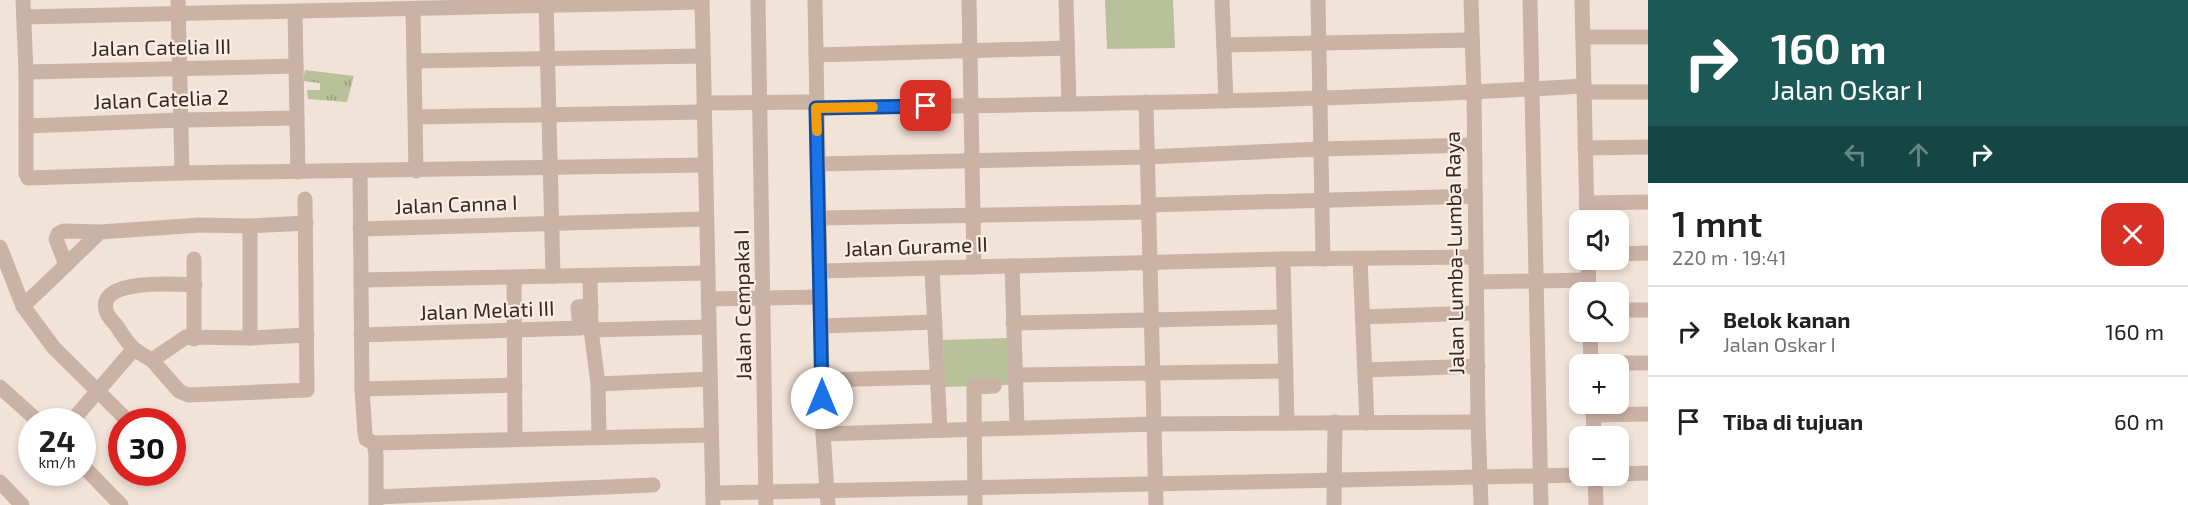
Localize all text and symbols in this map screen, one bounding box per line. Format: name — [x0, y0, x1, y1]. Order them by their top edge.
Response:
text: 160 m — [1771, 22, 1887, 72]
icon: right — [1672, 24, 1750, 102]
street label: Jalan Catelia III — [91, 33, 231, 60]
text: Jalan Oskar I — [1771, 73, 1923, 105]
pin — [900, 80, 951, 131]
street label: Jalan Catelia 2 — [93, 84, 229, 113]
icon: arrive — [909, 89, 942, 122]
street label: Jalan Lumba-Lumba Raya — [1439, 131, 1468, 375]
icon: left — [1839, 138, 1872, 171]
icon: ahead — [1902, 138, 1935, 171]
icon: right — [1965, 138, 1998, 171]
street label: Jalan Canna I — [394, 189, 518, 218]
text: 1 mnt — [1672, 201, 1762, 244]
button: close — [2101, 203, 2164, 266]
map controls — [1569, 210, 1629, 486]
button: sound — [1569, 210, 1629, 270]
street label: Jalan Cempaka I — [728, 229, 755, 381]
street label: Jalan Gurame II — [844, 230, 988, 261]
text: 220 m · 19:41 — [1672, 245, 1787, 269]
button: search — [1569, 282, 1629, 342]
street label: Jalan Melati III — [419, 295, 555, 324]
text: Belok kanan — [1723, 306, 1850, 332]
icon: right — [1672, 315, 1705, 348]
text: 160 m — [2105, 318, 2164, 344]
text: Jalan Oskar I — [1723, 332, 1836, 356]
button: + — [1569, 354, 1629, 414]
position arrow — [790, 366, 854, 430]
icon: arrive — [1672, 405, 1705, 438]
speed limit sign: 30 — [108, 408, 186, 486]
text: Tiba di tujuan — [1723, 408, 1863, 434]
text: 60 m — [2114, 408, 2164, 434]
text: 24 — [39, 422, 75, 458]
button: − — [1569, 426, 1629, 486]
text: km/h — [38, 453, 76, 471]

